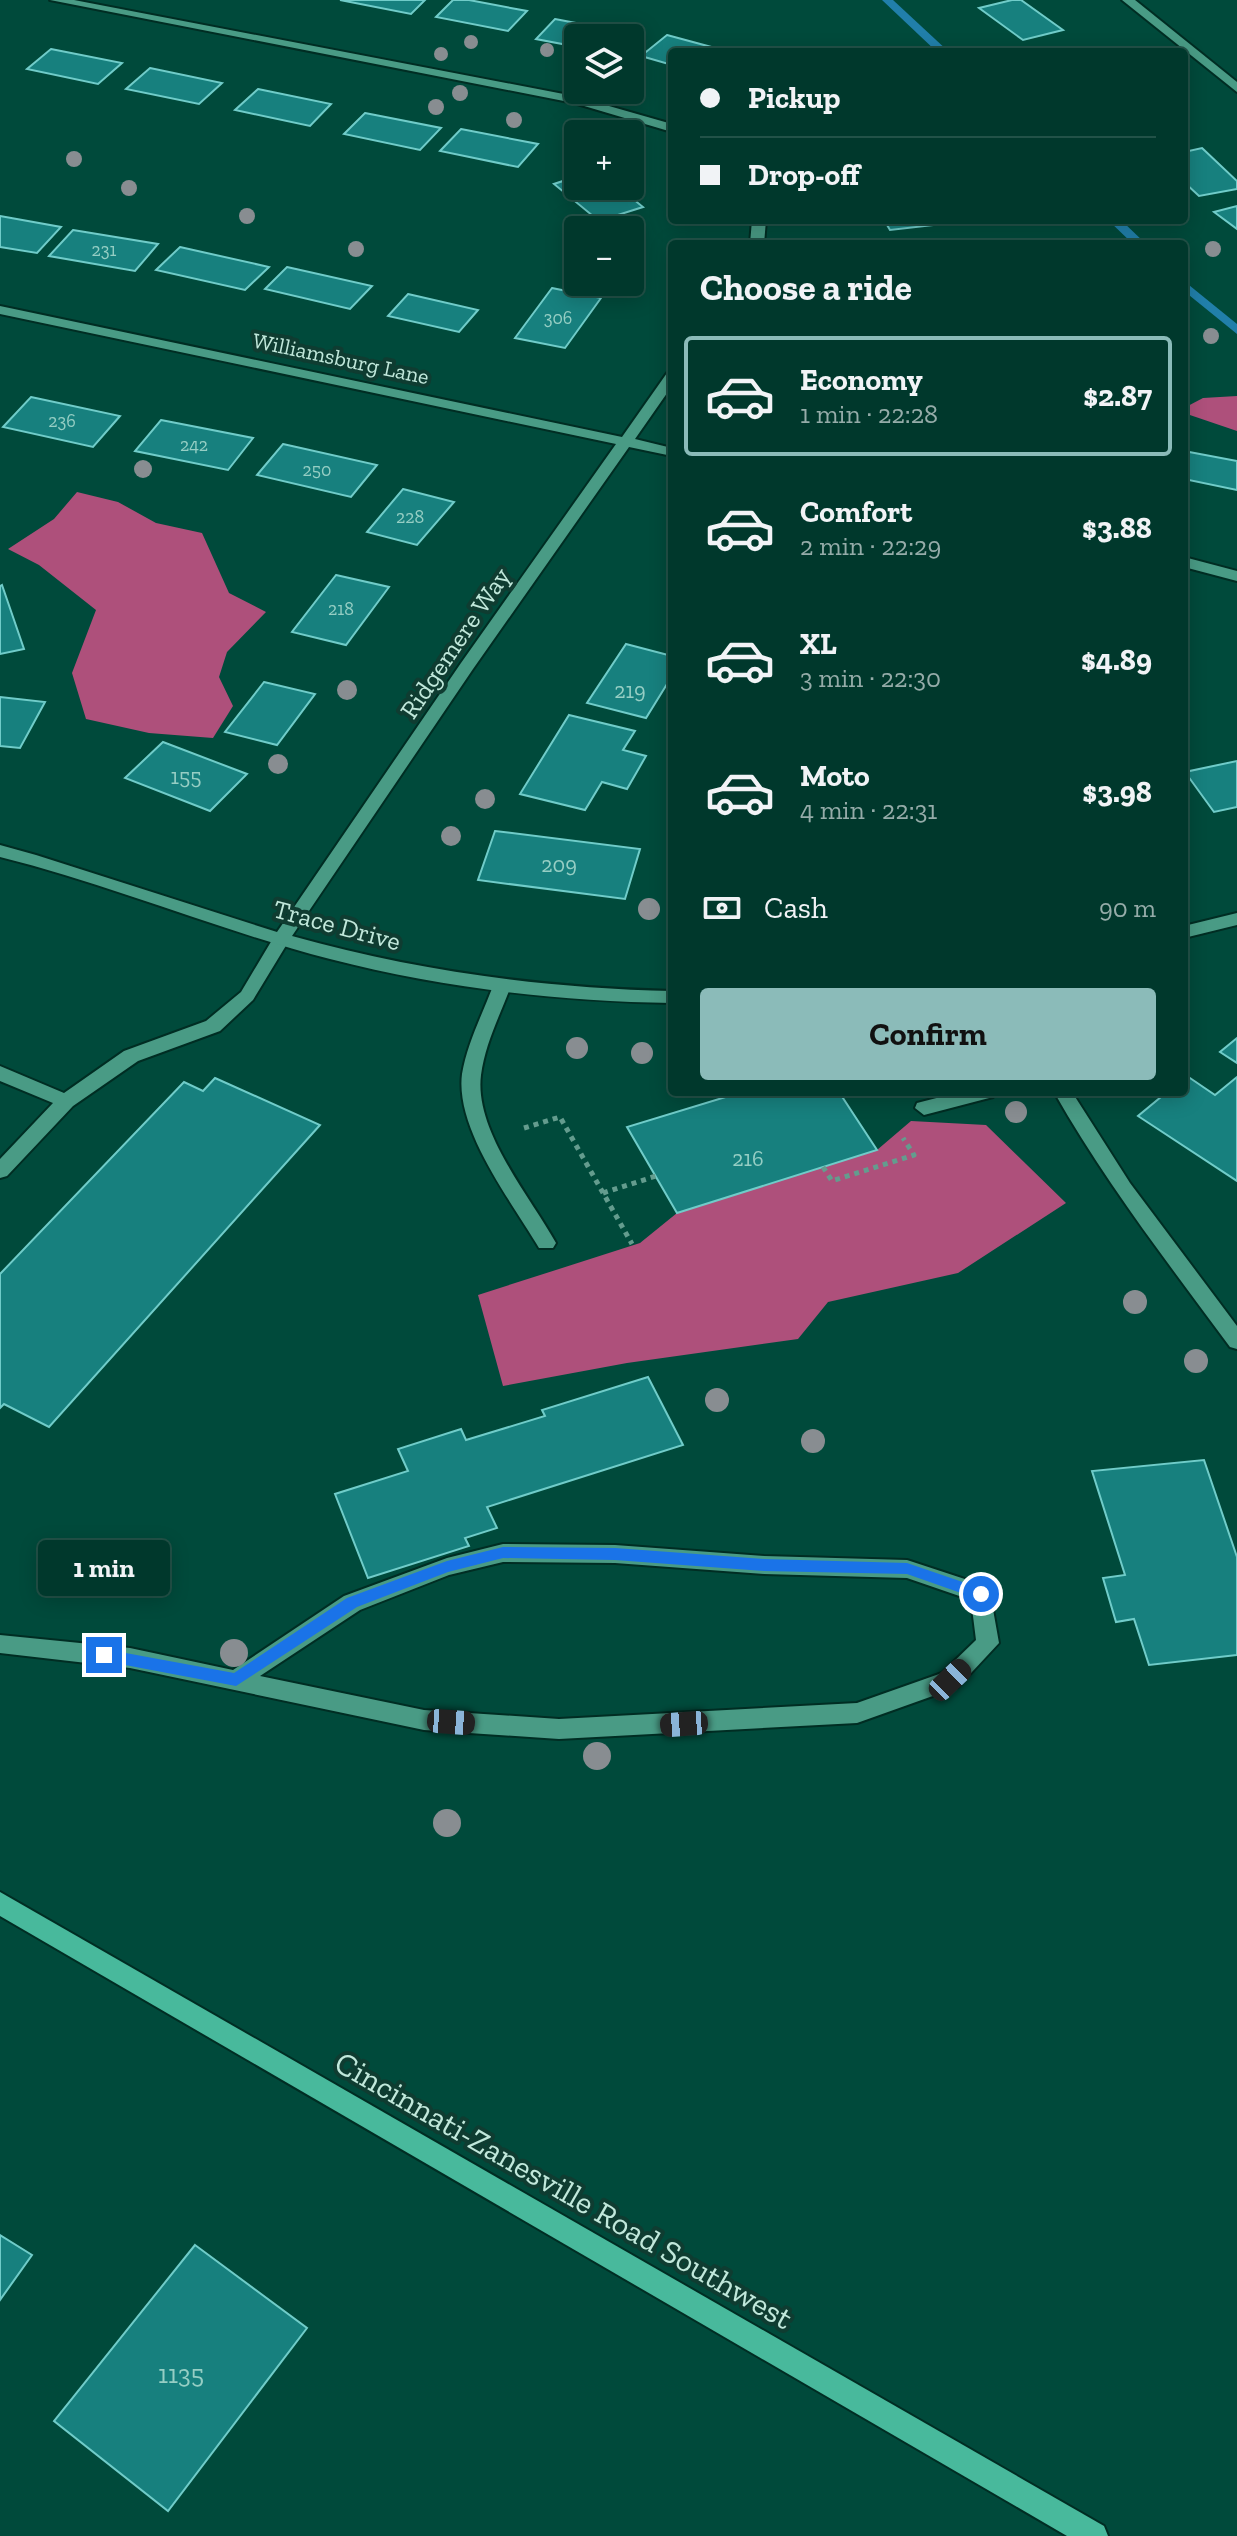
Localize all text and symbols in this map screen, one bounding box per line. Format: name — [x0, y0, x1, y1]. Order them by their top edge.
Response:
map controls — [564, 24, 644, 296]
button: layers — [564, 24, 644, 104]
text: Pickup — [748, 80, 840, 116]
button: + — [564, 120, 644, 200]
text: Drop-off — [748, 157, 860, 193]
button: − — [564, 216, 644, 296]
house number: 231 — [91, 239, 117, 261]
text: Choose a ride — [700, 266, 912, 309]
house number: 306 — [544, 307, 572, 329]
street label: Williamsburg Lane — [250, 327, 431, 390]
icon: car — [704, 360, 776, 432]
text: Economy — [800, 362, 923, 398]
text: $2.87 — [1083, 378, 1152, 414]
text: 1 min · 22:28 — [800, 398, 938, 430]
house number: 236 — [48, 410, 76, 432]
house number: 242 — [180, 434, 208, 456]
house number: 250 — [303, 459, 331, 481]
icon: car — [704, 492, 776, 564]
text: Comfort — [800, 494, 912, 530]
house number: 228 — [396, 506, 424, 528]
text: $3.88 — [1082, 510, 1152, 546]
text: 2 min · 22:29 — [800, 530, 941, 562]
street label: Ridgemere Way — [393, 561, 518, 725]
house number: 218 — [328, 598, 354, 620]
icon: car — [704, 624, 776, 696]
text: XL — [800, 626, 837, 662]
text: $4.89 — [1081, 642, 1152, 678]
text: 3 min · 22:30 — [800, 662, 941, 694]
house number: 219 — [614, 677, 646, 704]
icon: car — [704, 756, 776, 828]
text: Moto — [800, 758, 870, 794]
house number: 155 — [171, 763, 202, 790]
text: $3.98 — [1082, 774, 1152, 810]
text: 4 min · 22:31 — [800, 794, 937, 826]
house number: 209 — [541, 851, 577, 878]
icon: cash — [700, 886, 744, 930]
text: Cash — [764, 890, 828, 926]
text: 90 m — [1099, 892, 1156, 924]
street label: Trace Drive — [270, 893, 404, 957]
button: Confirm — [700, 988, 1156, 1080]
house number: 216 — [732, 1145, 764, 1172]
callout: 1 min — [38, 1539, 170, 1595]
text: 1 min — [73, 1552, 135, 1584]
route start — [963, 1576, 999, 1612]
route end — [86, 1637, 122, 1673]
car — [924, 1655, 976, 1705]
car — [426, 1708, 476, 1736]
car — [659, 1710, 709, 1738]
street label: Cincinnati-Zanesville Road Southwest — [328, 2043, 800, 2337]
house number: 1135 — [158, 2358, 204, 2390]

